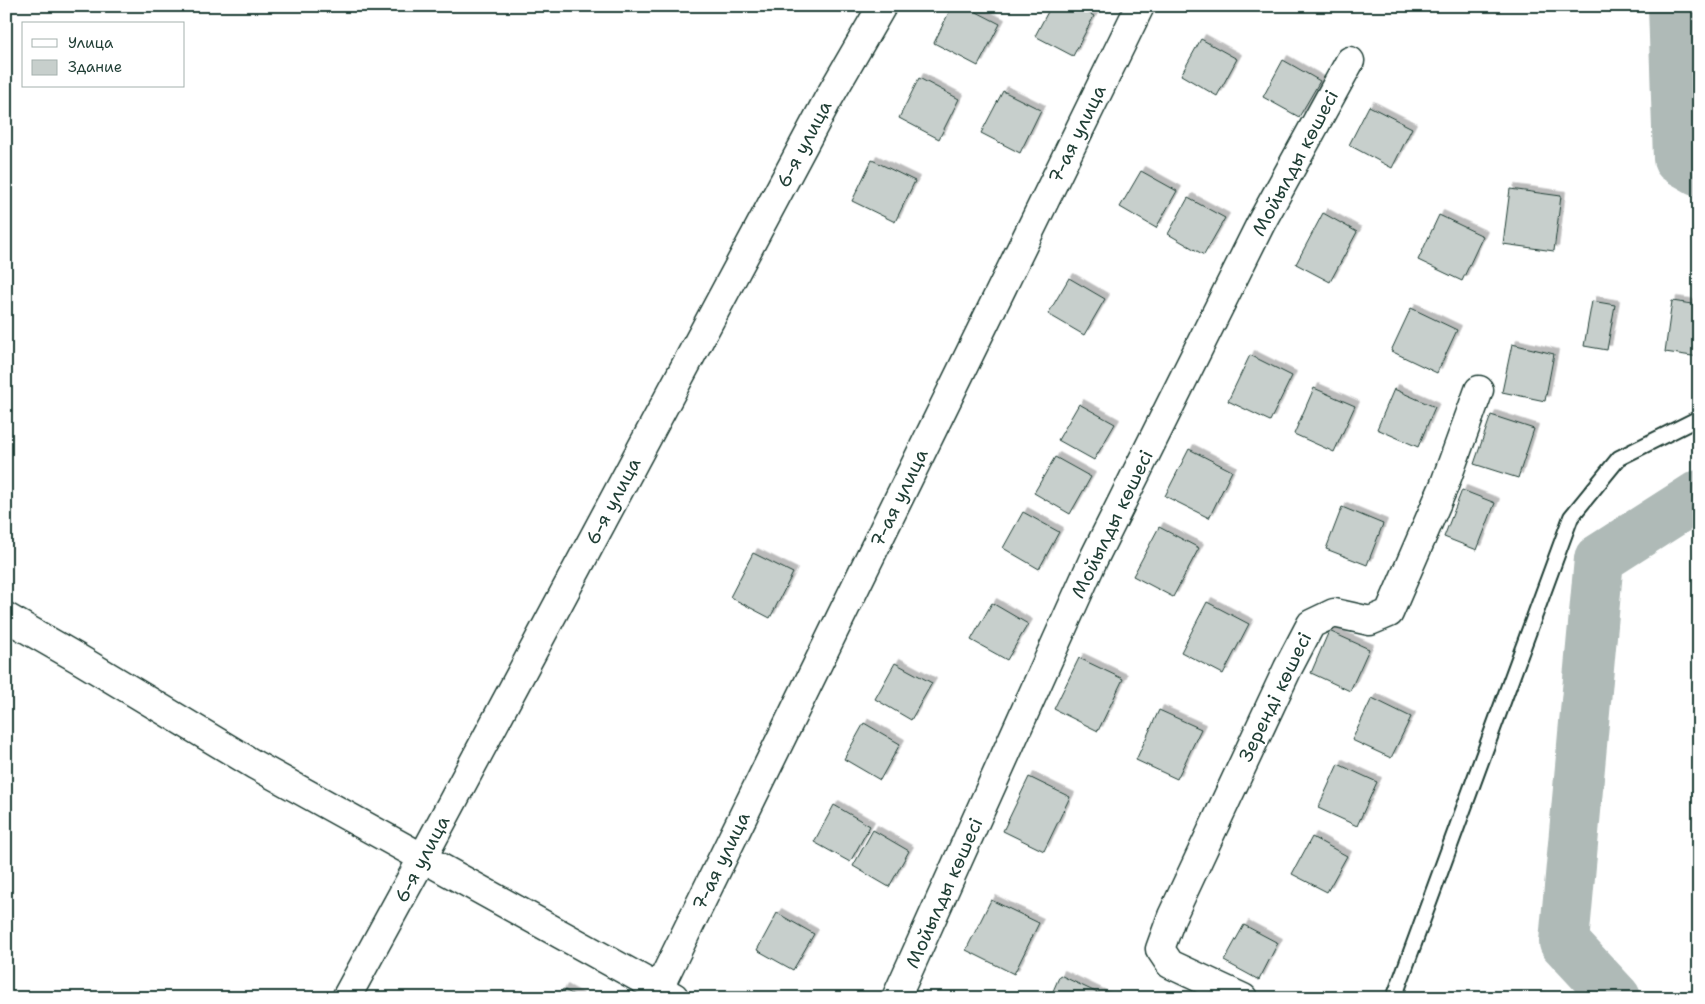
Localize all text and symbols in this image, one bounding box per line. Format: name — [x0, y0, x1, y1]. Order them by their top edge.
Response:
legend — [22, 22, 185, 88]
text: Улица — [68, 33, 114, 53]
text: Здание — [68, 57, 122, 77]
street label: 7-ая улица — [1042, 80, 1112, 187]
street label: Мойылды көшесі — [1246, 86, 1344, 240]
street label: 6-я улица — [771, 96, 837, 192]
street label: 7-ая улица — [864, 444, 934, 551]
street label: Мойылды көшесі — [1065, 446, 1159, 602]
street label: 6-я улица — [580, 453, 646, 549]
street label: Зеренді көшесі — [1233, 628, 1317, 766]
street label: 7-ая улица — [686, 807, 756, 914]
street label: 6-я улица — [389, 811, 455, 907]
street label: Мойылды көшесі — [900, 814, 988, 972]

